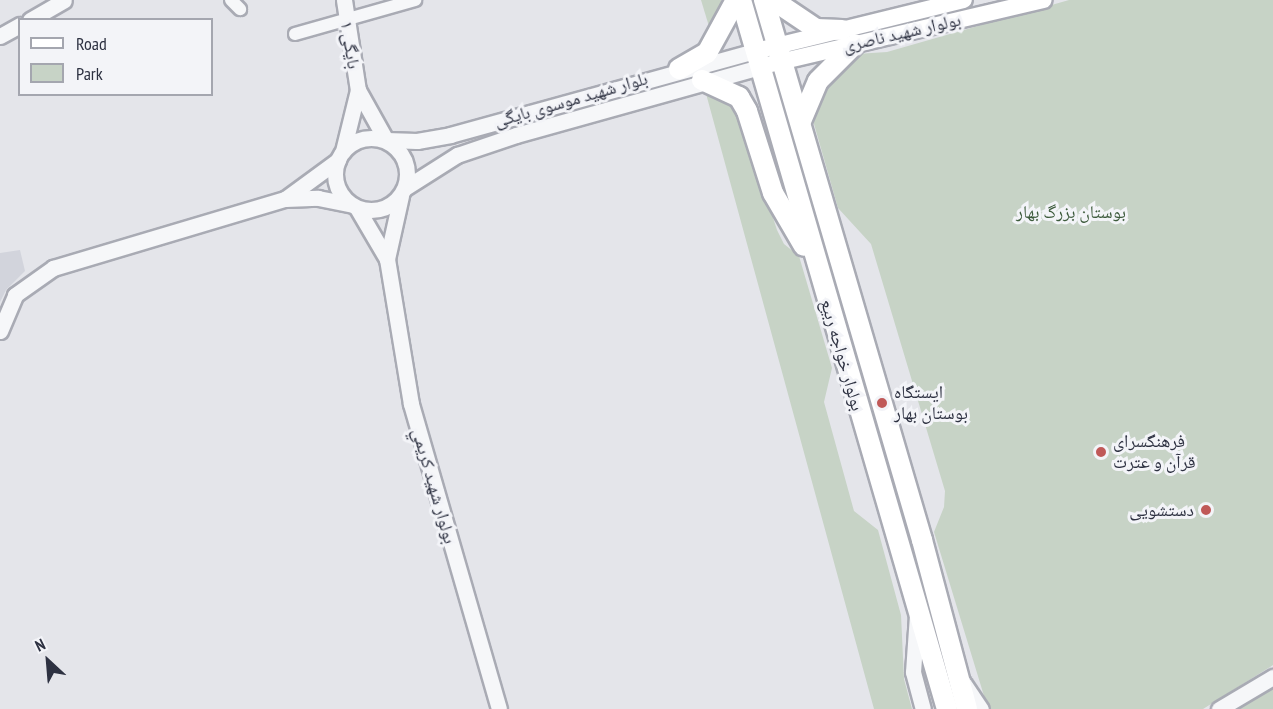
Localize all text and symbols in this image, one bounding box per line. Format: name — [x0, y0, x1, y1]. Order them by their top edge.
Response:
street label: بولوار شهید ناصری — [841, 9, 963, 57]
legend — [18, 18, 213, 96]
street label: بایگی ۱ — [336, 20, 364, 70]
text: Road — [76, 32, 107, 55]
text: Park — [76, 62, 103, 85]
street label: بلوار شهید موسوی بایگی — [492, 68, 650, 132]
park label: بوستان بزرگ بهار — [1016, 201, 1126, 223]
street label: بولوار خواجه ربیع — [816, 297, 868, 413]
place label: ایستگاه بوستان بهار — [894, 382, 968, 424]
marker: ایستگاه بوستان بهار — [875, 396, 889, 410]
street label: بولوار شهيد كريمي — [407, 426, 461, 546]
place label: فرهنگسرای قرآن و عترت — [1113, 431, 1195, 474]
marker: فرهنگسرای قرآن و عترت — [1094, 445, 1108, 459]
place label: دستشویی — [1129, 499, 1194, 521]
marker: دستشویی — [1199, 503, 1213, 517]
north arrow — [18, 631, 78, 691]
text: N — [32, 634, 48, 656]

